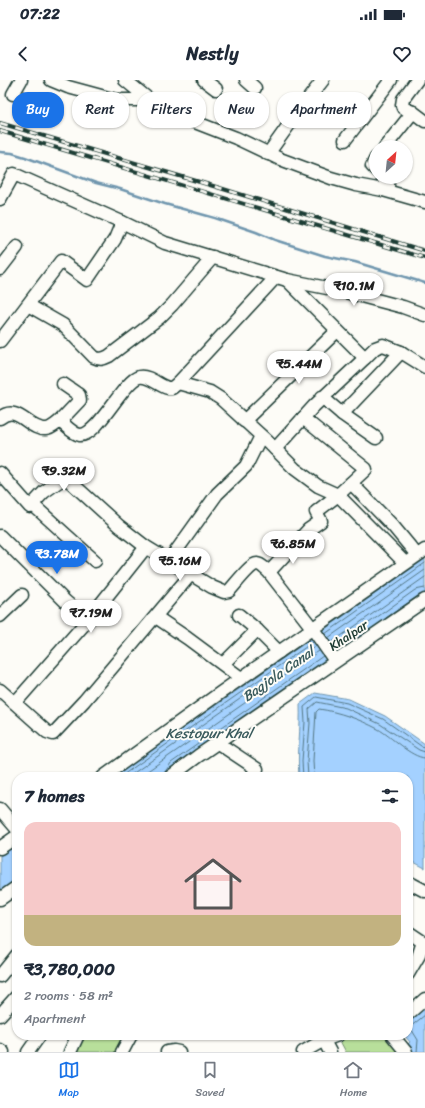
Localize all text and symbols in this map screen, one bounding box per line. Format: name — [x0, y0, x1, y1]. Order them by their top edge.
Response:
text: 07:22 — [20, 1, 60, 27]
text: Nestly — [186, 38, 239, 70]
icon: back — [12, 43, 34, 65]
icon: heart — [391, 43, 413, 65]
chip: Buy — [12, 92, 64, 128]
chip: Rent — [72, 92, 129, 128]
chip: Filters — [137, 92, 206, 128]
chip: New — [214, 92, 269, 128]
chip: Apartment — [277, 92, 371, 128]
north arrow — [369, 140, 413, 184]
map controls — [369, 140, 413, 184]
pin: ₹10.1M — [321, 273, 387, 307]
text: ₹10.1M — [333, 274, 375, 297]
pin: ₹5.44M — [266, 351, 332, 385]
text: ₹5.44M — [276, 352, 322, 375]
pin: ₹9.32M — [31, 458, 97, 492]
text: ₹9.32M — [42, 459, 86, 482]
pin: ₹6.85M — [260, 531, 326, 565]
text: ₹6.85M — [271, 532, 315, 555]
pin: ₹3.78M — [24, 541, 90, 575]
text: ₹3.78M — [35, 542, 79, 565]
pin: ₹5.16M — [147, 548, 213, 582]
text: ₹5.16M — [159, 549, 201, 572]
pin: ₹7.19M — [58, 600, 124, 634]
text: ₹7.19M — [70, 601, 112, 624]
street label: Khalpar — [324, 613, 373, 657]
water label: Bagjola Canal — [237, 638, 322, 709]
water label: Kestopur Khal — [166, 721, 255, 746]
text: 7 homes — [24, 781, 84, 811]
icon: filters — [379, 785, 401, 807]
icon: home — [177, 848, 249, 920]
text: ₹3,780,000 — [24, 954, 115, 984]
text: 2 rooms · 58 m² — [24, 984, 113, 1007]
text: Apartment — [24, 1007, 85, 1030]
tab: Map — [58, 1059, 80, 1102]
tab: Saved — [195, 1059, 224, 1102]
tab: Home — [340, 1059, 367, 1102]

